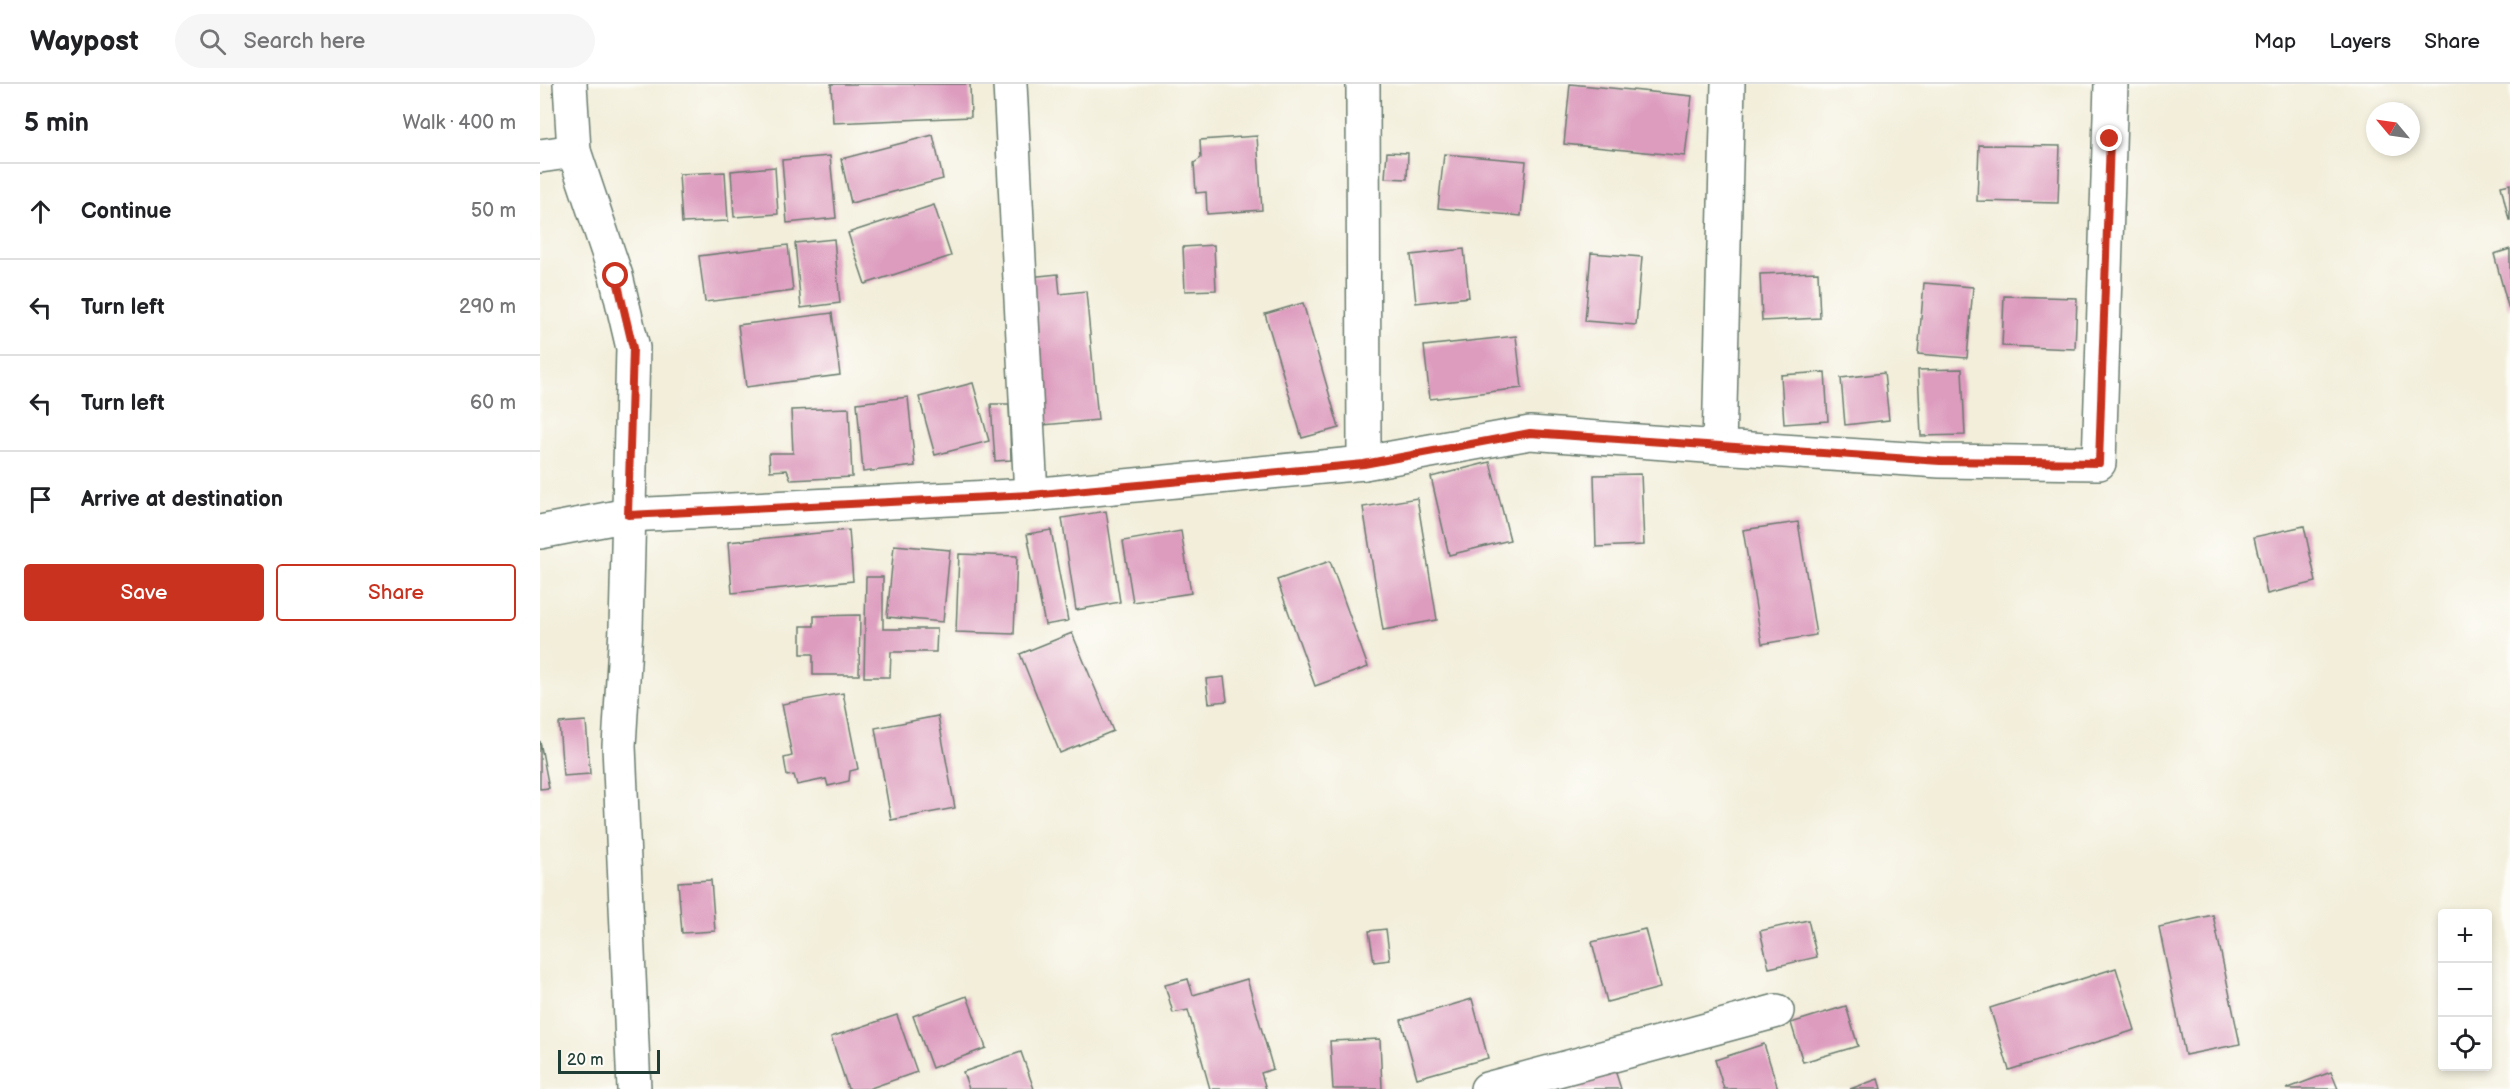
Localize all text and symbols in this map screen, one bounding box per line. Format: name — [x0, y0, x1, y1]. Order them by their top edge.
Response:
search box — [175, 14, 595, 68]
text: Waypost — [30, 25, 139, 58]
icon: search — [196, 25, 229, 58]
text: Search here — [244, 28, 365, 55]
text: Map — [2254, 29, 2296, 54]
text: Layers — [2329, 29, 2391, 54]
text: Share — [2424, 29, 2480, 54]
north arrow — [2366, 102, 2420, 156]
text: 5 min — [24, 108, 89, 139]
text: Walk · 400 m — [403, 111, 516, 135]
route end — [2096, 125, 2122, 151]
icon: ahead — [24, 195, 57, 228]
text: Continue — [81, 198, 171, 225]
text: 50 m — [471, 199, 516, 223]
route start — [602, 262, 628, 288]
icon: left — [24, 291, 57, 324]
text: Turn left — [81, 294, 165, 321]
text: 290 m — [459, 295, 516, 319]
icon: left — [24, 387, 57, 420]
text: Turn left — [81, 390, 165, 417]
text: 60 m — [470, 391, 516, 415]
icon: arrive — [24, 483, 57, 516]
text: Arrive at destination — [81, 486, 283, 513]
button: Save — [24, 564, 264, 621]
button: Share — [276, 564, 516, 621]
map controls — [2438, 909, 2492, 1071]
button: + — [2438, 909, 2492, 963]
button: − — [2438, 963, 2492, 1017]
button: locate — [2438, 1017, 2492, 1071]
scale bar — [558, 1047, 660, 1074]
text: 20 m — [567, 1051, 603, 1070]

